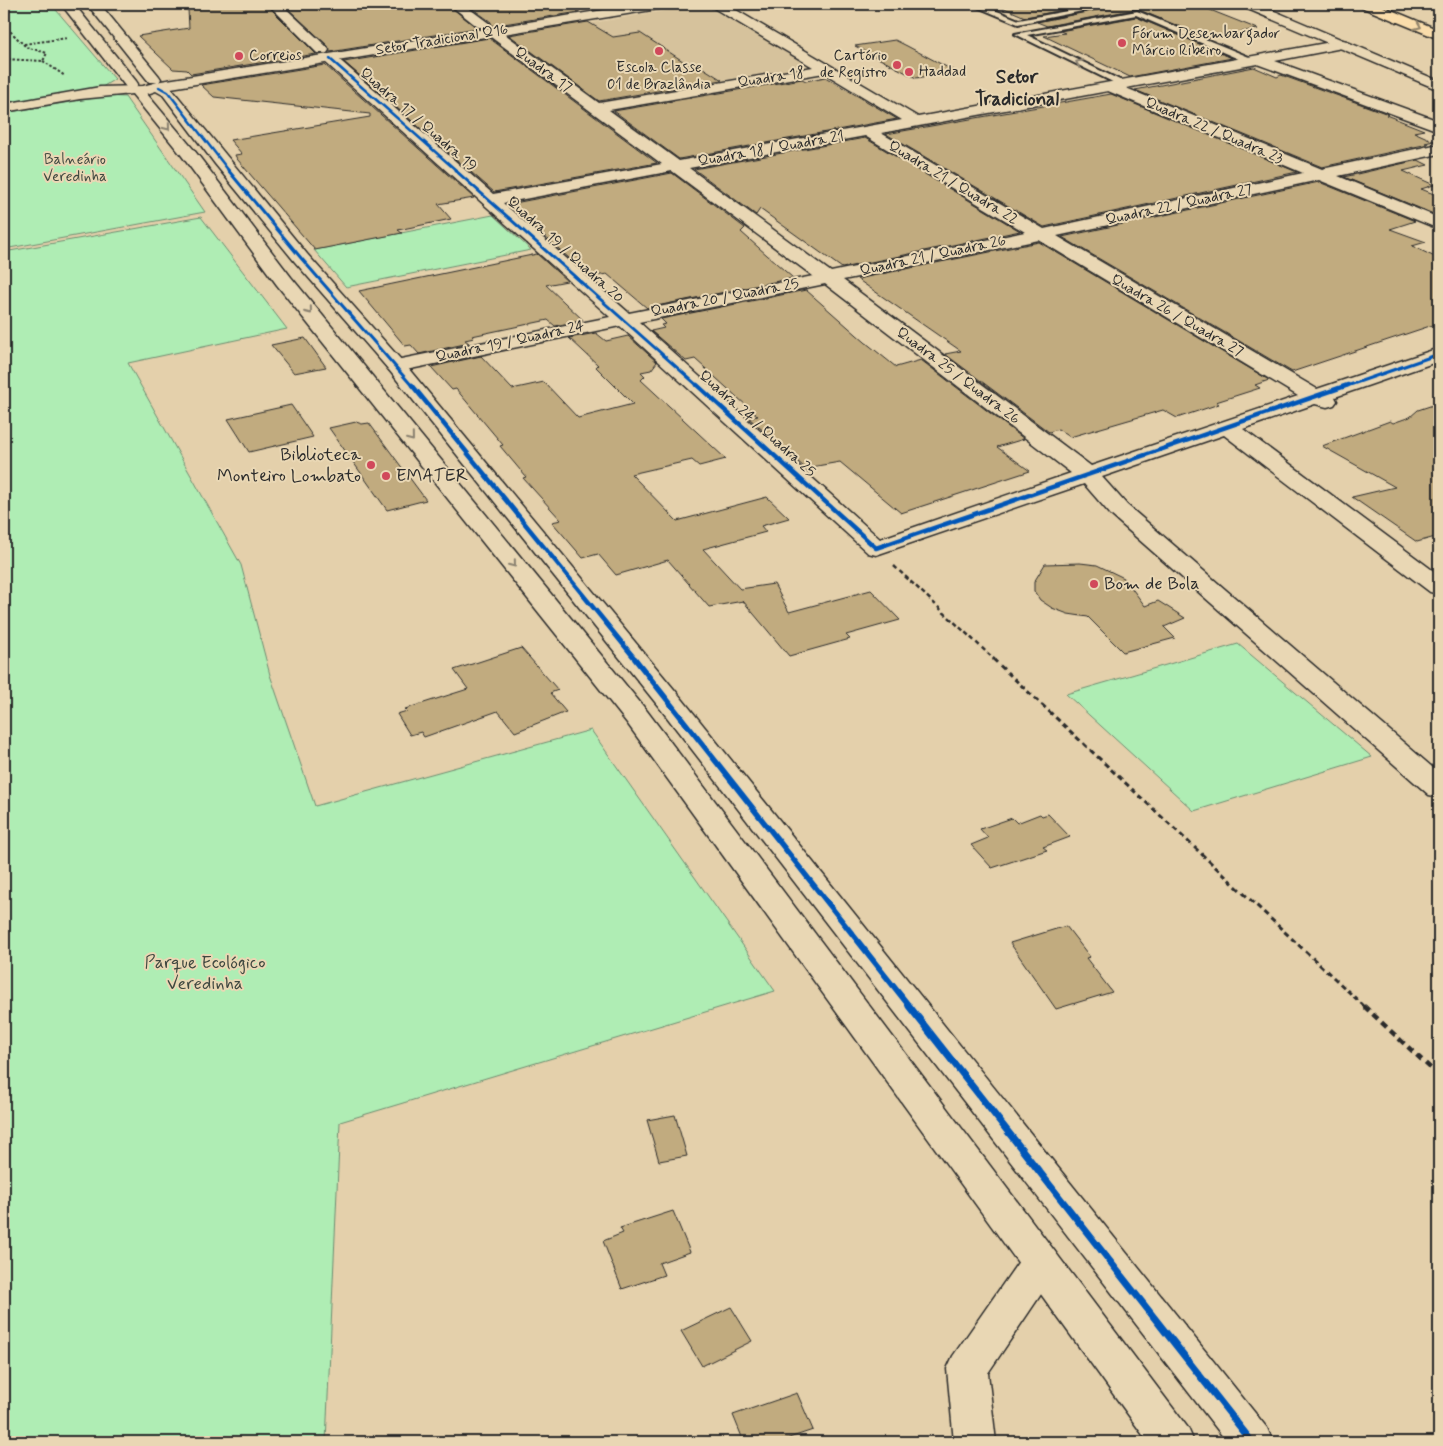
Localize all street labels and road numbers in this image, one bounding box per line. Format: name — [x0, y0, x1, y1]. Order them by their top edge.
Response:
street label: Setor Tradicional Q16 — [374, 20, 510, 60]
street label: Quadra 17 — [510, 42, 576, 98]
street label: Quadra 17 / Quadra 19 — [355, 63, 481, 177]
street label: Quadra 18 — [736, 63, 806, 93]
street label: Quadra 22 / Quadra 23 — [1142, 93, 1286, 169]
street label: Quadra 18 / Quadra 21 — [696, 126, 846, 172]
street label: Quadra 21 / Quadra 22 — [884, 136, 1022, 230]
street label: Quadra 22 / Quadra 27 — [1104, 180, 1255, 230]
street label: Quadra 19 / Quadra 20 — [502, 192, 628, 308]
street label: Quadra 21 / Quadra 26 — [858, 231, 1008, 281]
street label: Quadra 26 / Quadra 27 — [1107, 270, 1247, 362]
street label: Quadra 20 / Quadra 25 — [649, 274, 801, 322]
street label: Quadra 19 / Quadra 24 — [434, 316, 586, 368]
street label: Quadra 25 / Quadra 26 — [892, 323, 1024, 429]
street label: Quadra 24 / Quadra 25 — [694, 366, 820, 482]

